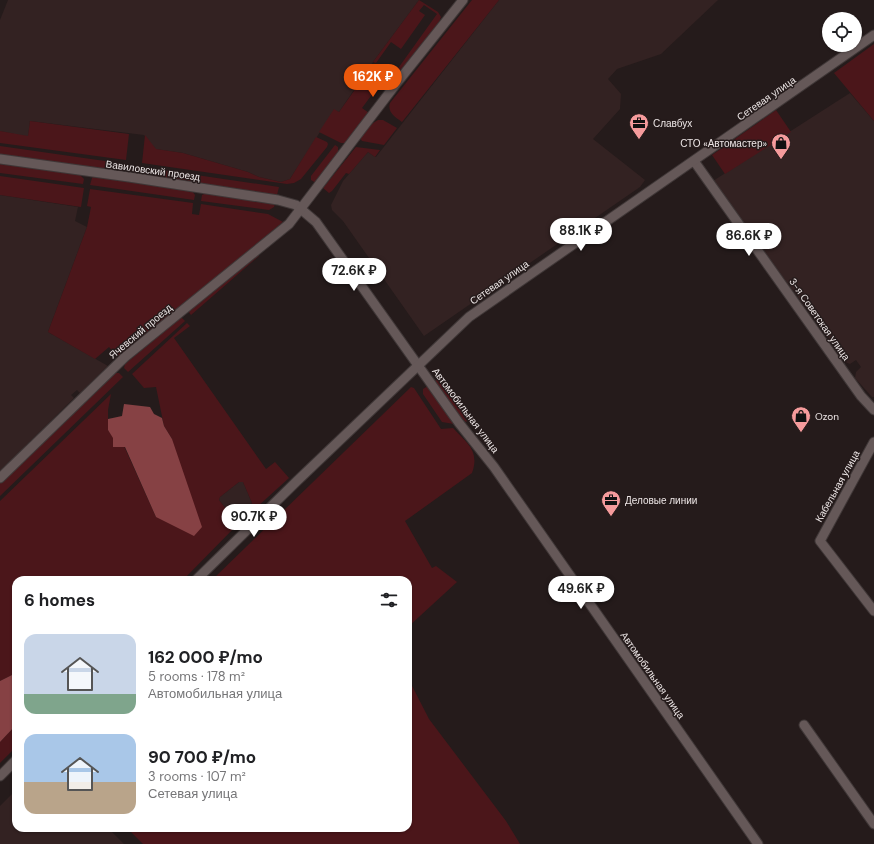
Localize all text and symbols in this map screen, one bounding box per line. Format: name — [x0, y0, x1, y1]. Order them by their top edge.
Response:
map controls — [822, 12, 862, 52]
button: locate — [822, 12, 862, 52]
pin: 162K ₽ — [340, 64, 406, 98]
text: 162K ₽ — [353, 68, 393, 85]
street label: Сетевая улица — [734, 73, 799, 123]
office icon: Славбух — [628, 112, 650, 140]
place label: Славбух — [653, 117, 692, 130]
shop icon: СТО «Автомастер» — [770, 132, 792, 160]
place label: СТО «Автомастер» — [680, 137, 767, 150]
street label: Вавиловский проезд — [105, 157, 201, 184]
pin: 88.1K ₽ — [544, 218, 618, 252]
text: 88.1K ₽ — [559, 222, 603, 239]
pin: 86.6K ₽ — [712, 223, 786, 257]
text: 86.6K ₽ — [725, 227, 773, 244]
street label: Сетевая улица — [467, 257, 532, 307]
pin: 72.6K ₽ — [317, 258, 391, 292]
text: 72.6K ₽ — [331, 262, 377, 279]
street label: 3-я Советская улица — [786, 275, 853, 363]
street label: Ячевский проезд — [106, 301, 175, 362]
street label: Автомобильная улица — [429, 365, 502, 456]
shop icon: Ozon — [790, 405, 812, 433]
place label: Ozon — [815, 410, 839, 423]
street label: Кабельная улица — [812, 448, 863, 524]
office icon: Деловые линии — [600, 489, 622, 517]
place label: Деловые линии — [625, 494, 697, 507]
pin: 90.7K ₽ — [217, 504, 291, 538]
text: 90.7K ₽ — [231, 508, 277, 525]
pin: 49.6K ₽ — [544, 576, 618, 610]
text: 49.6K ₽ — [557, 580, 605, 597]
text: 6 homes — [24, 589, 95, 611]
icon: filters — [378, 589, 400, 611]
street label: Автомобильная улица — [618, 629, 688, 722]
text: 162 000 ₽/mo — [148, 646, 263, 668]
icon: home — [56, 650, 104, 698]
text: 5 rooms · 178 m² — [148, 668, 245, 685]
text: Автомобильная улица — [148, 685, 282, 702]
text: 90 700 ₽/mo — [148, 746, 256, 768]
icon: home — [56, 750, 104, 798]
text: 3 rooms · 107 m² — [148, 768, 246, 785]
text: Сетевая улица — [148, 785, 237, 802]

